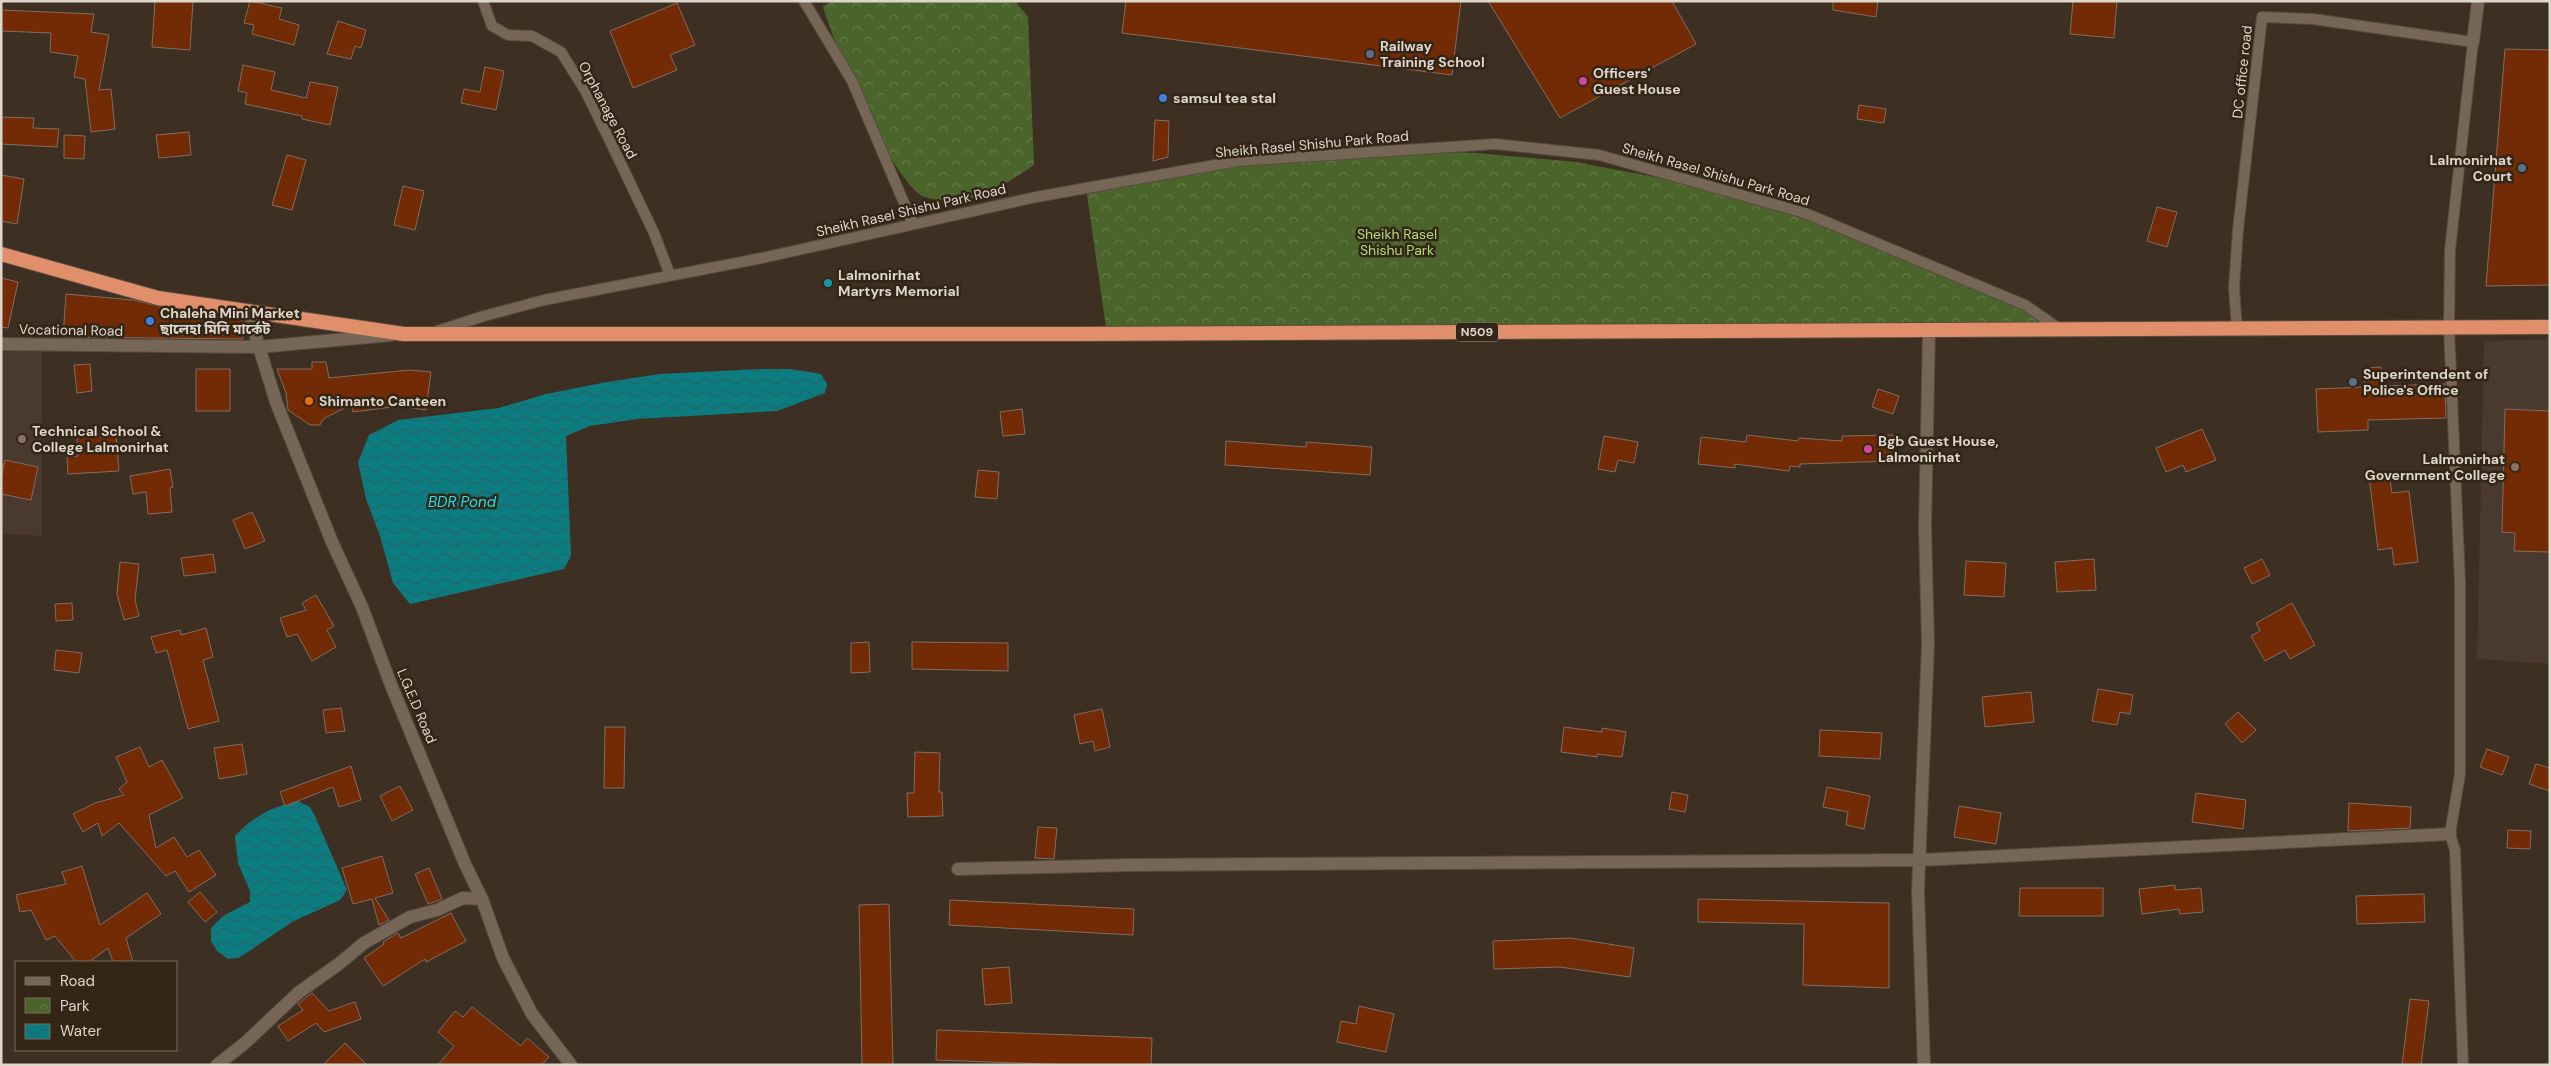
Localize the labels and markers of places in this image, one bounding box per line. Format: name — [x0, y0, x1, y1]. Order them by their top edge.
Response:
place label: Railway Training School — [1380, 37, 1485, 71]
marker: Railway Training School — [1364, 48, 1376, 60]
place label: Officers' Guest House — [1593, 64, 1681, 98]
marker: Officers' Guest House — [1577, 75, 1589, 87]
place label: samsul tea stal — [1173, 89, 1276, 107]
marker: samsul tea stal — [1157, 92, 1169, 104]
place label: Lalmonirhat Court — [2429, 151, 2512, 185]
marker: Lalmonirhat Court — [2516, 162, 2528, 174]
place label: Lalmonirhat Martyrs Memorial — [838, 266, 959, 300]
marker: Lalmonirhat Martyrs Memorial — [822, 277, 834, 289]
place label: Chaleha Mini Market ছালেহা মিনি মার্কেট — [159, 304, 300, 338]
marker: Chaleha Mini Market ছালেহা মিনি মার্কেট — [144, 315, 156, 327]
place label: Superintendent of Police's Office — [2363, 365, 2488, 399]
marker: Superintendent of Police's Office — [2347, 376, 2359, 388]
place label: Shimanto Canteen — [319, 392, 446, 410]
marker: Shimanto Canteen — [303, 395, 315, 407]
place label: Technical School & College Lalmonirhat — [32, 422, 169, 456]
place label: Bgb Guest House, Lalmonirhat — [1878, 432, 1999, 466]
marker: Technical School & College Lalmonirhat — [16, 433, 28, 445]
marker: Bgb Guest House, Lalmonirhat — [1862, 443, 1874, 455]
place label: Lalmonirhat Government College — [2365, 450, 2505, 484]
marker: Lalmonirhat Government College — [2509, 461, 2521, 473]

